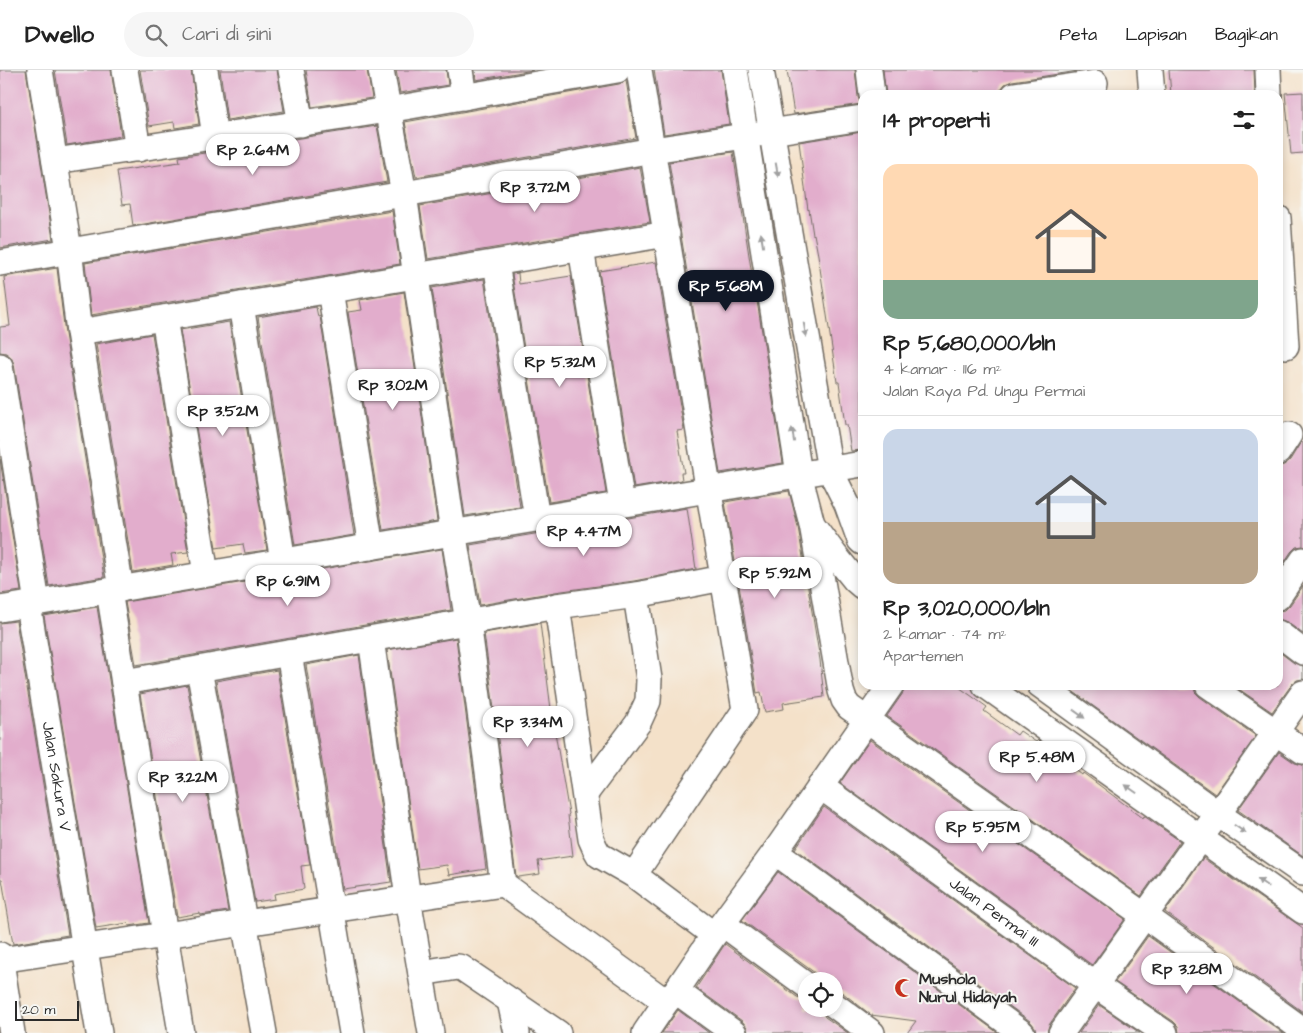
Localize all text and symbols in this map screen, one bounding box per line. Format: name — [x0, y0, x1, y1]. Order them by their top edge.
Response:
search box — [124, 12, 474, 57]
text: Dwello — [25, 18, 94, 52]
icon: search — [142, 21, 170, 49]
text: Cari di sini — [182, 21, 271, 48]
text: Peta — [1060, 22, 1097, 47]
text: Lapisan — [1125, 22, 1187, 47]
text: Bagikan — [1215, 22, 1278, 47]
text: 14 properti — [883, 106, 990, 135]
icon: filters — [1230, 106, 1258, 134]
pin: Rp 2.64M — [201, 134, 305, 176]
text: Rp 2.64M — [217, 139, 289, 161]
one-way arrow — [774, 162, 782, 178]
pin: Rp 3.72M — [483, 170, 587, 213]
text: Rp 3.72M — [500, 176, 570, 198]
icon: home — [1026, 196, 1116, 286]
one-way arrow — [758, 232, 766, 248]
pin: Rp 5.68M — [674, 270, 778, 312]
text: Rp 5.68M — [689, 275, 763, 297]
one-way arrow — [802, 322, 810, 338]
text: Rp 5,680,000/bln — [883, 329, 1055, 358]
pin: Rp 5.32M — [508, 346, 612, 388]
text: Rp 5.32M — [525, 351, 595, 373]
text: 4 kamar · 116 m² — [883, 358, 1002, 380]
pin: Rp 3.02M — [341, 368, 445, 411]
text: Rp 3.02M — [358, 374, 428, 396]
text: Jalan Raya Pd. Ungu Permai — [883, 380, 1085, 402]
pin: Rp 3.52M — [171, 394, 275, 437]
text: Rp 3.52M — [188, 400, 258, 422]
one-way arrow — [789, 427, 797, 443]
icon: home — [1026, 462, 1116, 552]
pin: Rp 4.47M — [532, 514, 636, 557]
text: Rp 4.47M — [547, 520, 621, 542]
pin: Rp 5.92M — [723, 556, 827, 599]
text: Rp 5.92M — [739, 562, 811, 584]
pin: Rp 6.91M — [236, 564, 340, 607]
text: Rp 6.91M — [256, 570, 320, 592]
text: Rp 3,020,000/bln — [883, 594, 1050, 623]
text: 2 kamar · 74 m² — [883, 623, 1007, 645]
text: Apartemen — [883, 645, 963, 667]
pin: Rp 3.34M — [476, 706, 580, 748]
one-way arrow — [1072, 708, 1085, 719]
text: Rp 3.34M — [493, 711, 563, 733]
street label: Jalan Sakura V — [37, 720, 76, 833]
pin: Rp 5.48M — [985, 740, 1089, 783]
text: Rp 5.48M — [1000, 746, 1074, 768]
pin: Rp 3.22M — [131, 760, 235, 803]
text: Rp 3.22M — [149, 766, 217, 788]
one-way arrow — [1124, 784, 1138, 794]
pin: Rp 5.95M — [931, 810, 1035, 853]
text: Rp 5.95M — [946, 816, 1020, 838]
one-way arrow — [1233, 824, 1247, 834]
street label: Jalan Permai III — [945, 872, 1044, 952]
one-way arrow — [1256, 878, 1270, 888]
pin: Rp 3.28M — [1135, 952, 1239, 995]
text: Rp 3.28M — [1152, 958, 1222, 980]
place label: Mushola Nurul Hidayah — [919, 968, 1017, 1009]
map controls — [798, 972, 843, 1017]
button: locate — [798, 972, 843, 1017]
mosque icon: Mushola Nurul Hidayah — [893, 977, 915, 999]
scale bar — [15, 998, 79, 1021]
text: 20 m — [22, 1000, 55, 1020]

